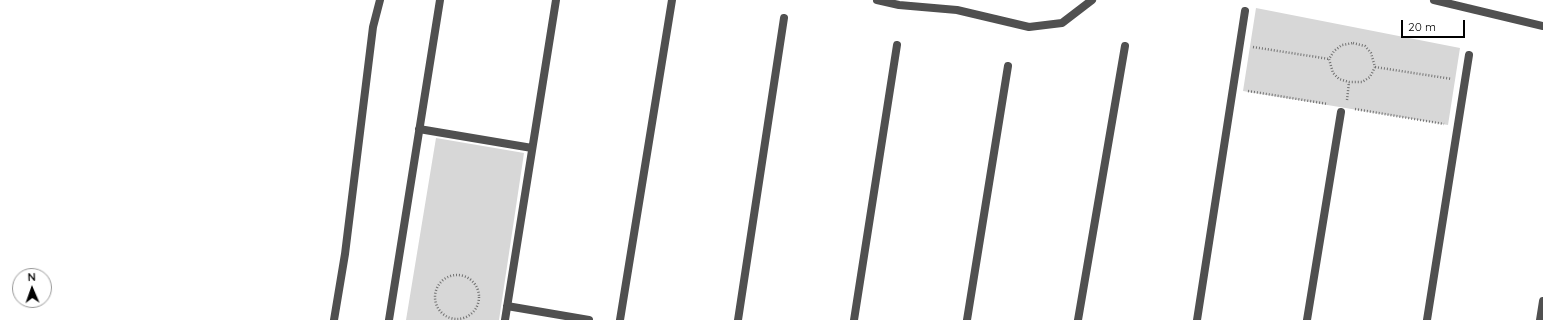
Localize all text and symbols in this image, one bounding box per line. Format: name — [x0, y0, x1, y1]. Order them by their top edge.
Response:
scale bar — [1403, 12, 1467, 38]
text: 20 m — [1408, 19, 1436, 34]
north arrow — [12, 268, 52, 308]
text: N — [27, 270, 36, 284]

